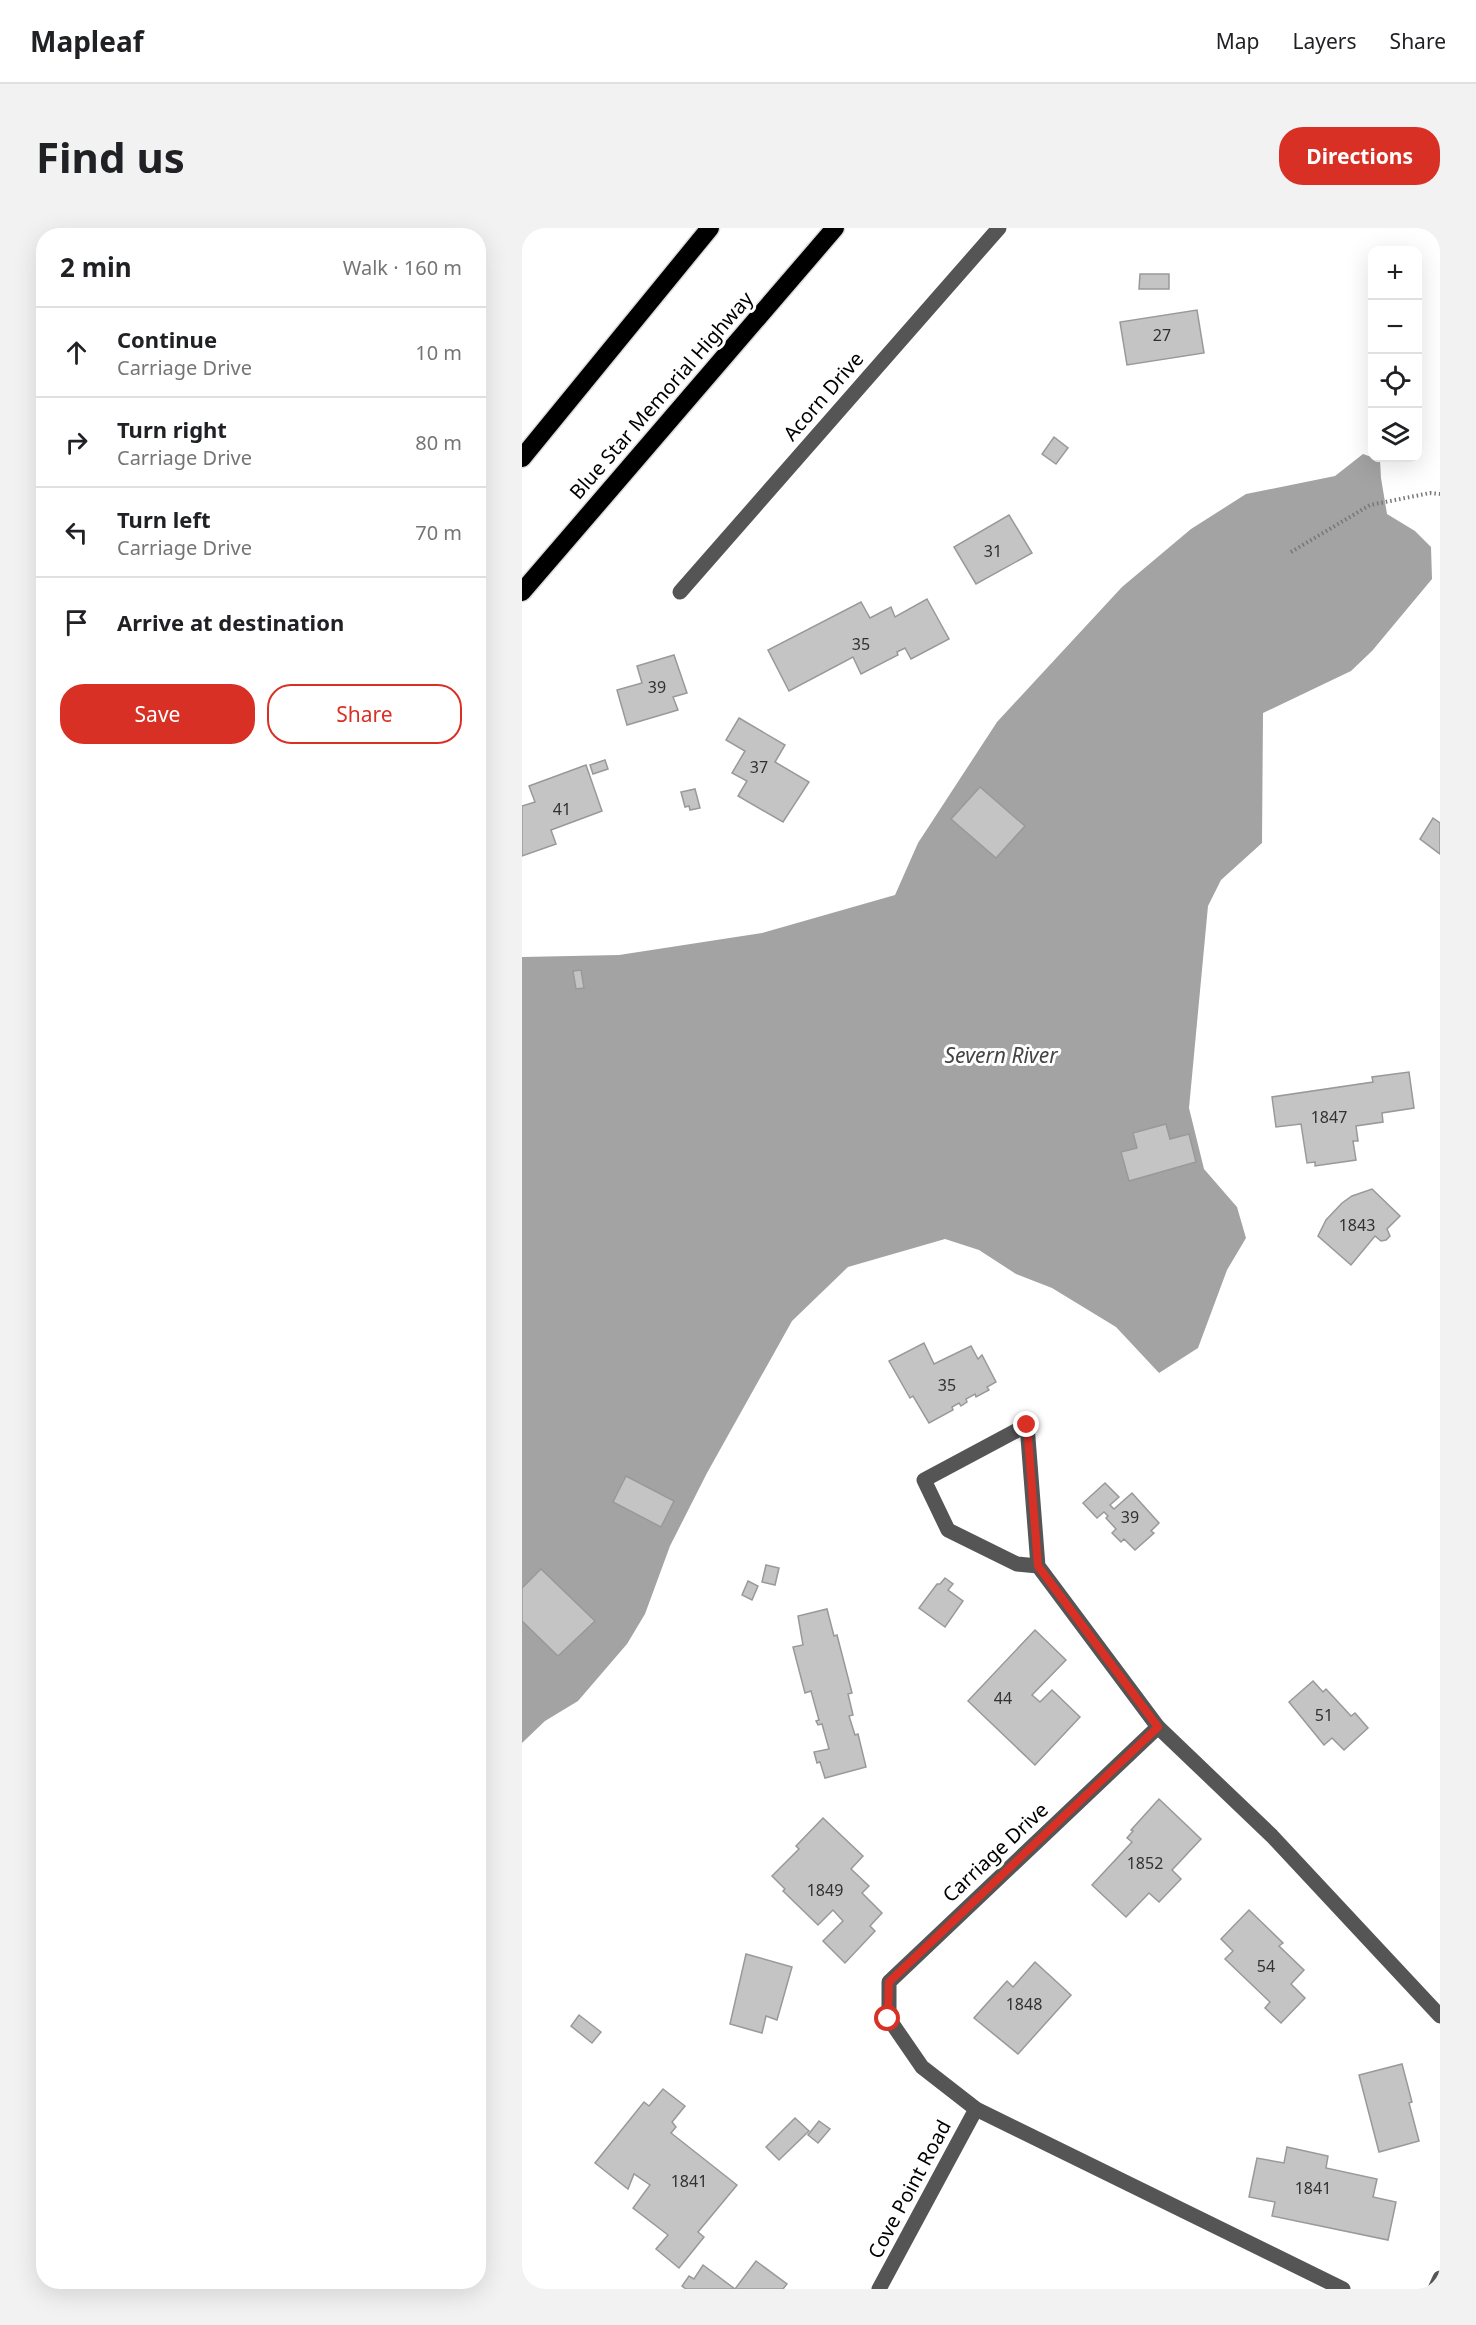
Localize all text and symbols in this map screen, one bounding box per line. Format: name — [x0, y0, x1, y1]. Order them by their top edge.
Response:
text: Mapleaf — [30, 22, 144, 60]
text: Map — [1216, 27, 1260, 55]
text: Layers — [1293, 27, 1357, 55]
text: Share — [1390, 27, 1446, 55]
button: Directions — [1279, 127, 1440, 185]
text: Find us — [36, 128, 185, 185]
map controls — [1368, 246, 1422, 462]
button: + — [1368, 246, 1422, 300]
text: 2 min — [60, 249, 132, 285]
text: Walk · 160 m — [343, 254, 462, 281]
street label: Blue Star Memorial Highway — [563, 285, 759, 505]
button: − — [1368, 300, 1422, 354]
text: Continue — [117, 324, 217, 354]
house number: 27 — [1153, 324, 1171, 346]
icon: ahead — [60, 336, 93, 369]
text: 10 m — [415, 339, 462, 366]
street label: Acorn Drive — [777, 346, 869, 446]
text: Carriage Drive — [117, 354, 252, 381]
button: locate — [1368, 354, 1422, 408]
button: layers — [1368, 408, 1422, 462]
text: Turn right — [117, 414, 227, 444]
icon: right — [60, 426, 93, 459]
text: 80 m — [415, 429, 462, 456]
text: Carriage Drive — [117, 444, 252, 471]
text: Turn left — [117, 504, 211, 534]
icon: left — [60, 516, 93, 549]
text: 70 m — [415, 519, 462, 546]
text: Carriage Drive — [117, 534, 252, 561]
house number: 31 — [984, 540, 1002, 562]
icon: arrive — [60, 606, 93, 639]
text: Arrive at destination — [117, 607, 344, 637]
house number: 35 — [852, 633, 870, 655]
house number: 39 — [648, 676, 666, 698]
button: Save — [60, 684, 255, 744]
button: Share — [267, 684, 462, 744]
house number: 37 — [750, 756, 768, 778]
house number: 41 — [553, 798, 571, 820]
water label: Severn River — [944, 1041, 1059, 1069]
house number: 1847 — [1311, 1106, 1347, 1128]
house number: 1843 — [1339, 1214, 1375, 1236]
house number: 35 — [938, 1374, 956, 1396]
route end — [1013, 1411, 1039, 1437]
house number: 39 — [1121, 1506, 1139, 1528]
house number: 44 — [994, 1687, 1012, 1709]
house number: 51 — [1315, 1704, 1333, 1726]
street label: Carriage Drive — [936, 1796, 1054, 1908]
house number: 1852 — [1127, 1852, 1163, 1874]
house number: 1849 — [807, 1879, 843, 1901]
house number: 54 — [1257, 1955, 1275, 1977]
house number: 1848 — [1006, 1993, 1042, 2015]
route start — [874, 2005, 900, 2031]
street label: Cove Point Road — [861, 2115, 957, 2263]
house number: 1841 — [671, 2170, 707, 2192]
house number: 1841 — [1295, 2177, 1331, 2199]

